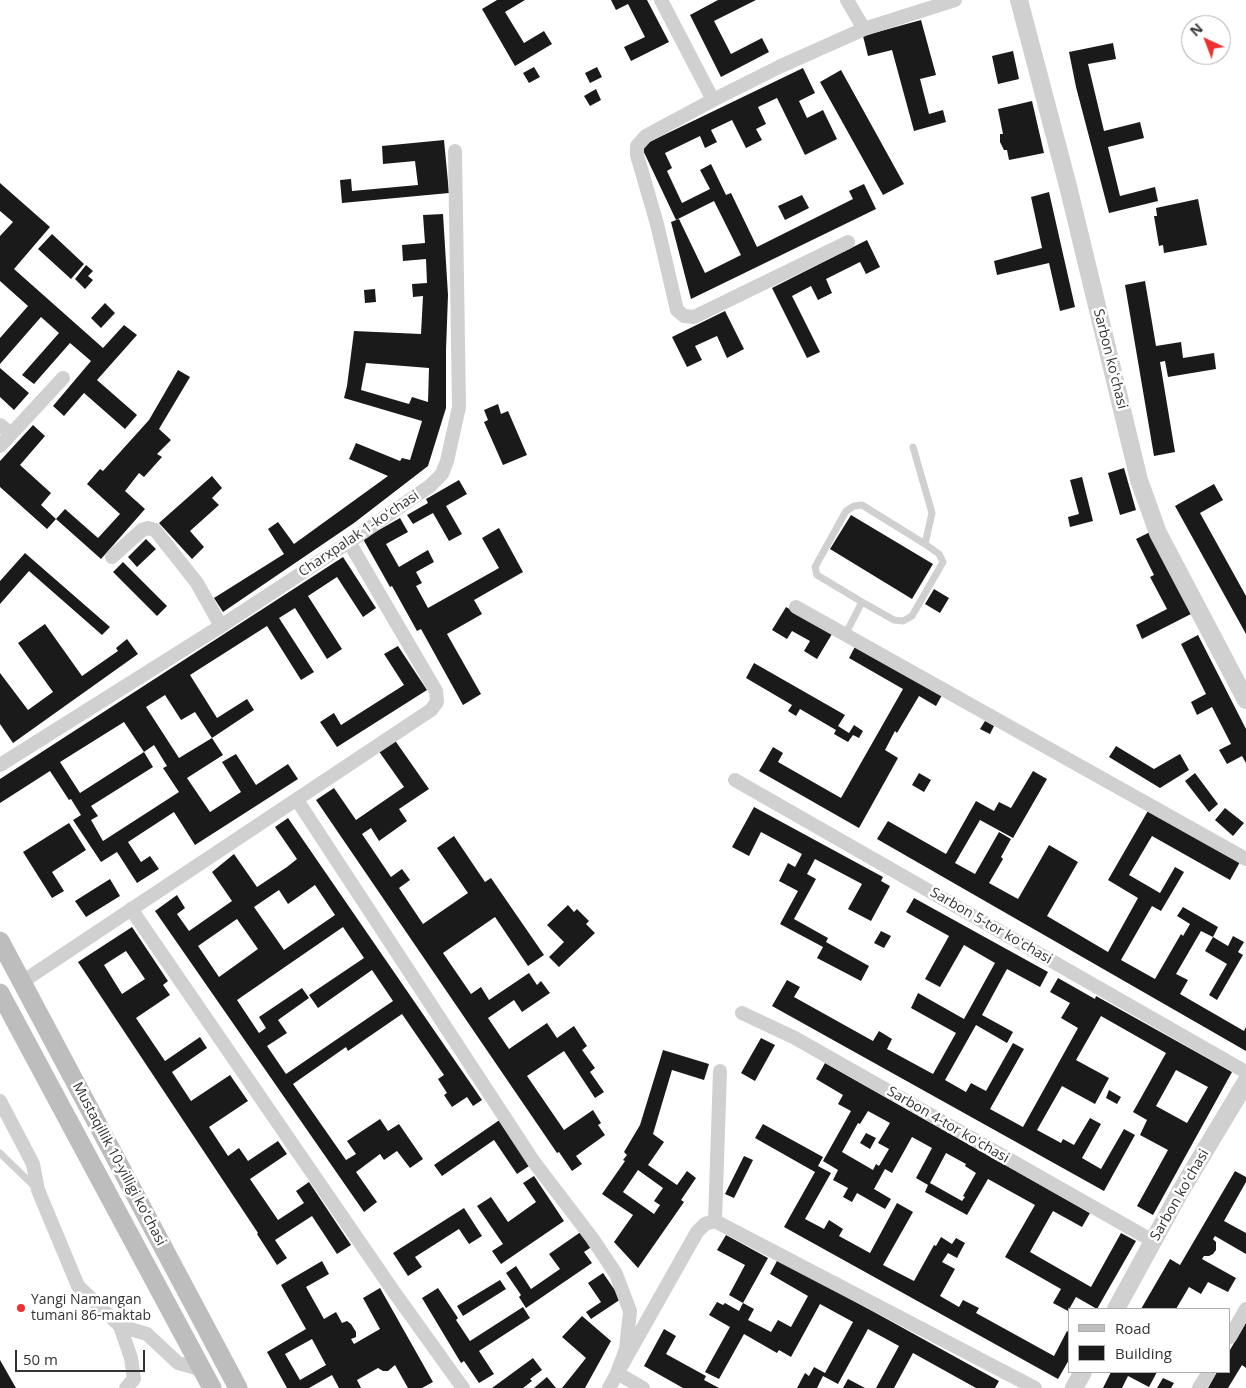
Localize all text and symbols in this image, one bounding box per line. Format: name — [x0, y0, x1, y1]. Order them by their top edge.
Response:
north arrow — [1181, 15, 1231, 65]
text: N — [1185, 19, 1207, 40]
street label: Sarbon koʻchasi — [1089, 307, 1131, 411]
street label: Charxpalak 1-koʻchasi — [296, 487, 422, 581]
street label: Sarbon 5-tor koʻchasi — [927, 884, 1055, 968]
street label: Mustaqillik 10-yilligi ko'chasi — [69, 1079, 169, 1249]
street label: Sarbon 4-tor koʻchasi — [884, 1083, 1012, 1167]
street label: Sarbon koʻchasi — [1147, 1146, 1213, 1244]
place label: Yangi Namangan tumani 86-maktab — [31, 1292, 151, 1324]
marker: Yangi Namangan tumani 86-maktab — [15, 1302, 27, 1314]
legend — [1068, 1308, 1231, 1373]
text: Road — [1115, 1318, 1151, 1338]
scale bar — [18, 1340, 148, 1372]
text: Building — [1115, 1343, 1172, 1363]
text: 50 m — [23, 1349, 58, 1369]

